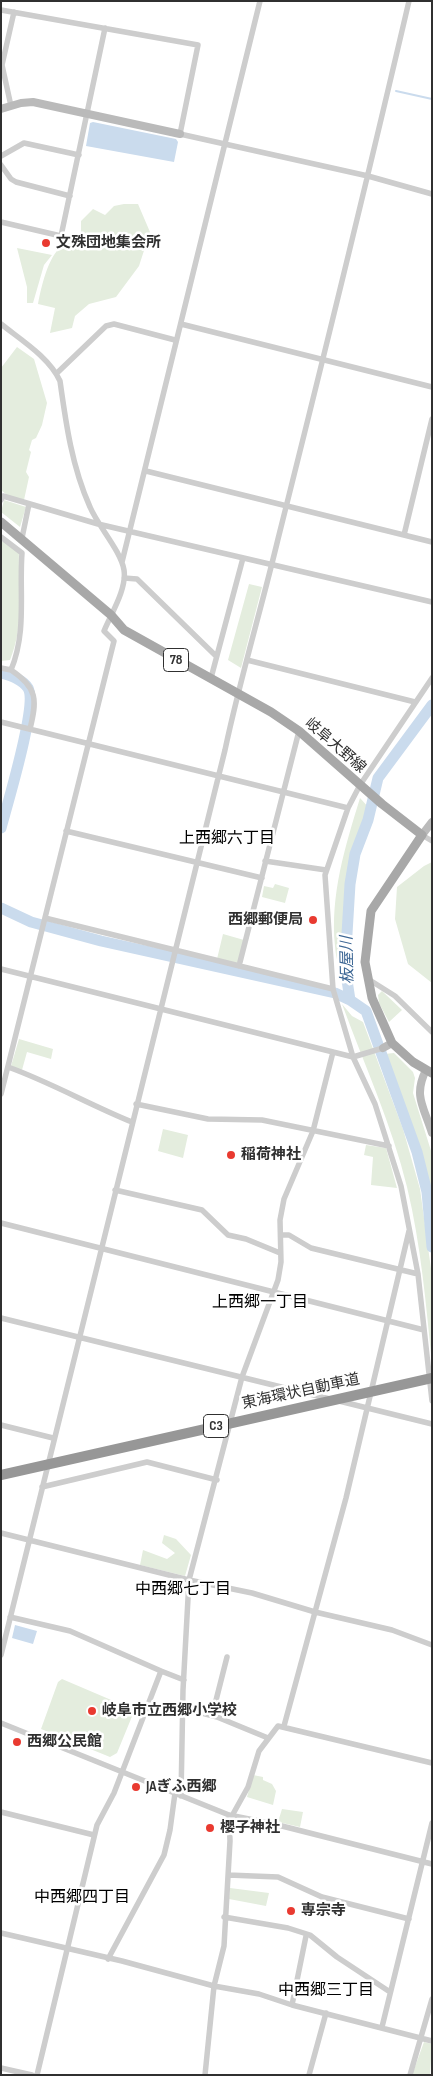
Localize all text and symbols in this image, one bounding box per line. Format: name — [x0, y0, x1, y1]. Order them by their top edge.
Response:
place label: 文殊団地集会所 — [56, 234, 161, 252]
marker: 文殊団地集会所 — [40, 237, 52, 249]
road number: 78 — [164, 648, 188, 672]
street label: 岐阜大野線 — [301, 715, 369, 777]
district label: 上西郷六丁目 — [179, 829, 275, 849]
place label: 西郷郵便局 — [228, 911, 303, 929]
marker: 西郷郵便局 — [307, 914, 319, 926]
water label: 板屋川 — [338, 936, 358, 984]
place label: 稲荷神社 — [241, 1146, 301, 1164]
marker: 稲荷神社 — [225, 1149, 237, 1161]
district label: 上西郷一丁目 — [212, 1293, 308, 1313]
street label: 東海環状自動車道 — [240, 1371, 362, 1413]
road number: C3 — [204, 1414, 228, 1438]
district label: 中西郷七丁目 — [135, 1580, 231, 1600]
place label: 岐阜市立西郷小学校 — [102, 1702, 237, 1720]
marker: 岐阜市立西郷小学校 — [86, 1705, 98, 1717]
place label: 西郷公民館 — [27, 1733, 102, 1751]
marker: 西郷公民館 — [11, 1736, 23, 1748]
place label: JAぎふ西郷 — [146, 1778, 216, 1796]
marker: JAぎふ西郷 — [130, 1781, 142, 1793]
place label: 櫻子神社 — [220, 1819, 280, 1837]
marker: 櫻子神社 — [204, 1822, 216, 1834]
district label: 中西郷四丁目 — [34, 1888, 130, 1908]
place label: 専宗寺 — [301, 1902, 346, 1920]
marker: 専宗寺 — [285, 1905, 297, 1917]
district label: 中西郷三丁目 — [278, 1981, 374, 2001]

